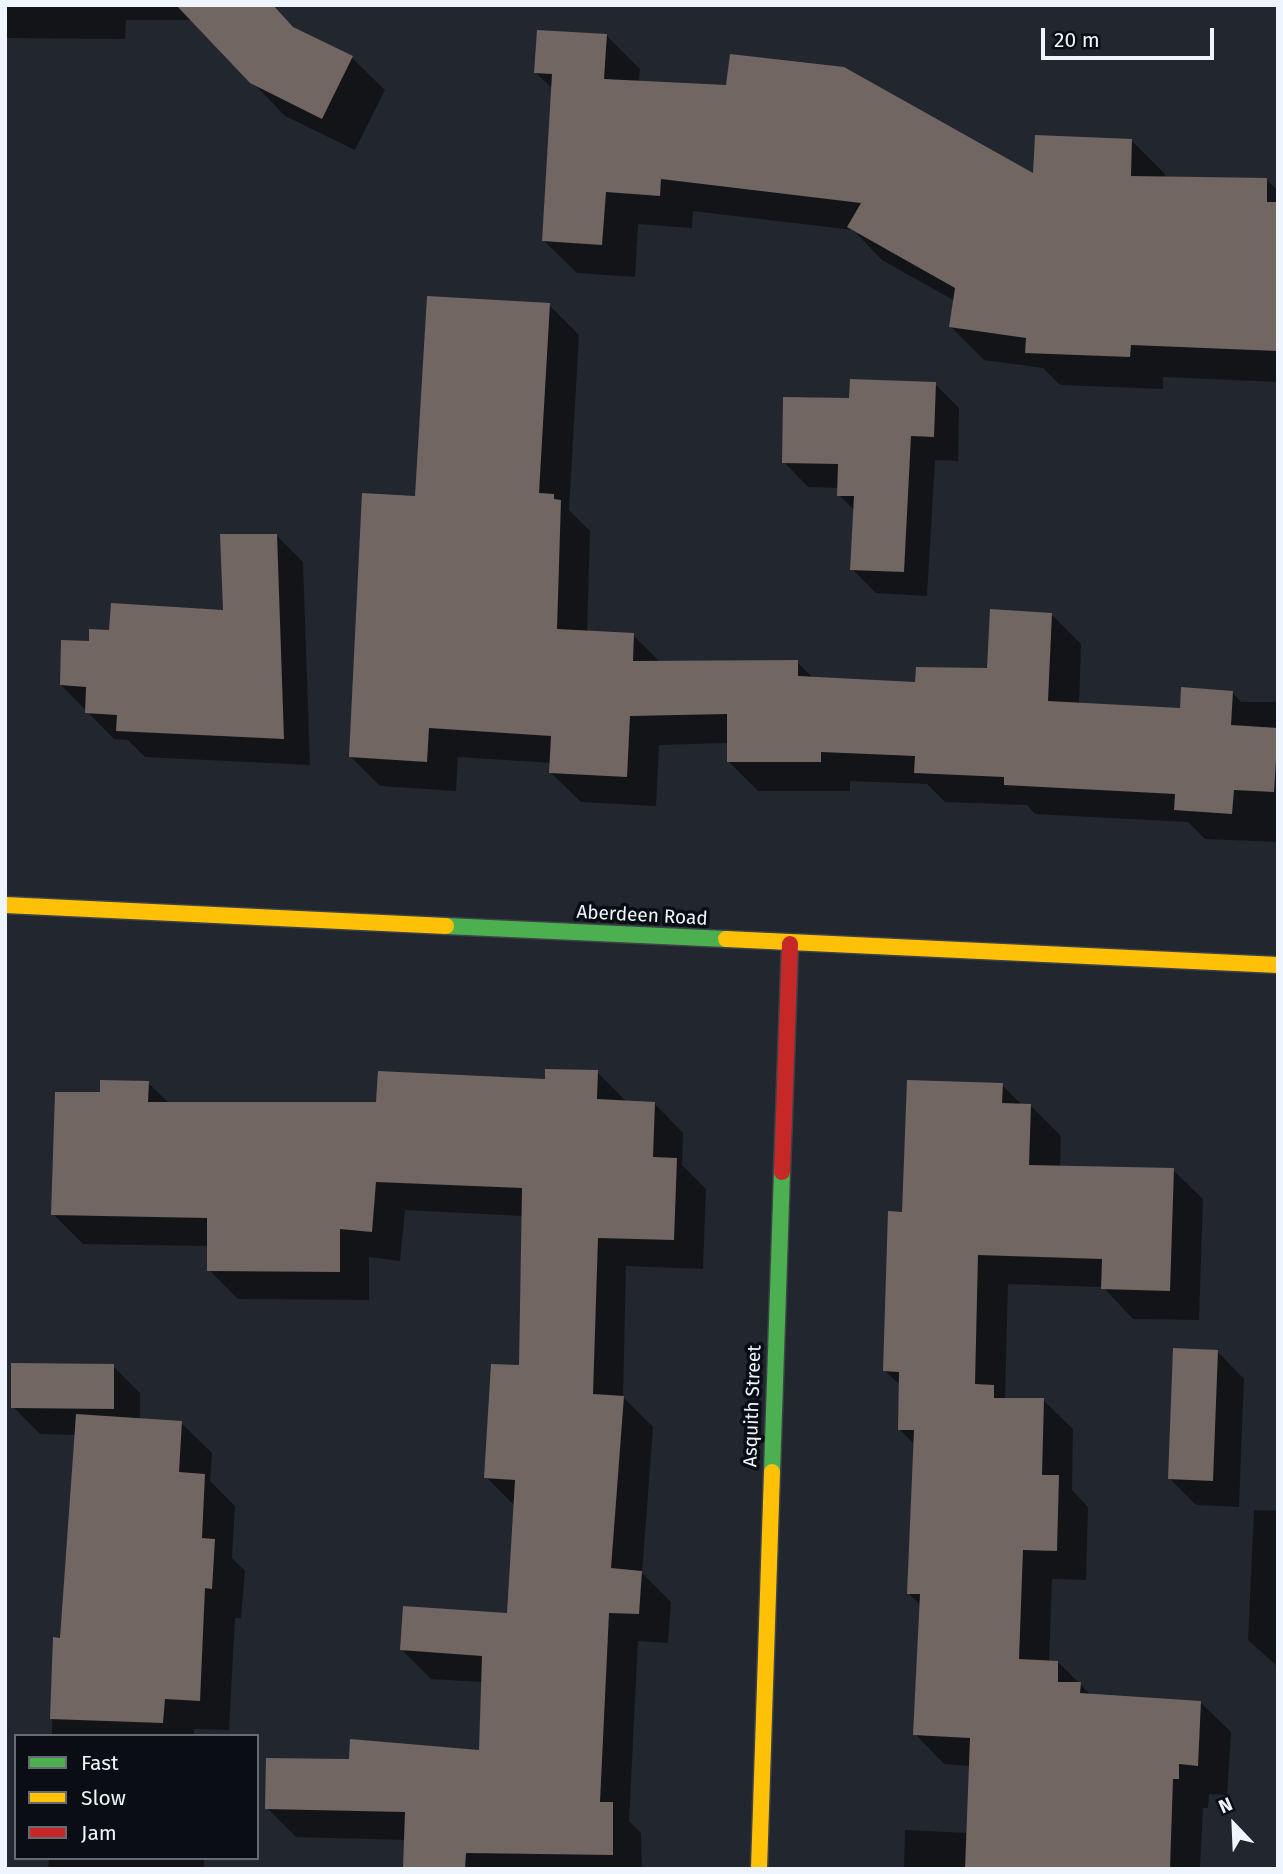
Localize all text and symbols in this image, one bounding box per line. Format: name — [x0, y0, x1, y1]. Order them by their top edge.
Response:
scale bar — [1045, 14, 1218, 58]
text: 20 m — [1054, 27, 1100, 53]
street label: Aberdeen Road — [576, 901, 708, 931]
street label: Asquith Street — [739, 1345, 767, 1467]
legend — [14, 1734, 259, 1860]
text: Fast — [81, 1750, 119, 1776]
text: Slow — [81, 1785, 126, 1811]
north arrow — [1199, 1790, 1269, 1860]
text: N — [1215, 1792, 1236, 1818]
text: Jam — [81, 1820, 117, 1846]

